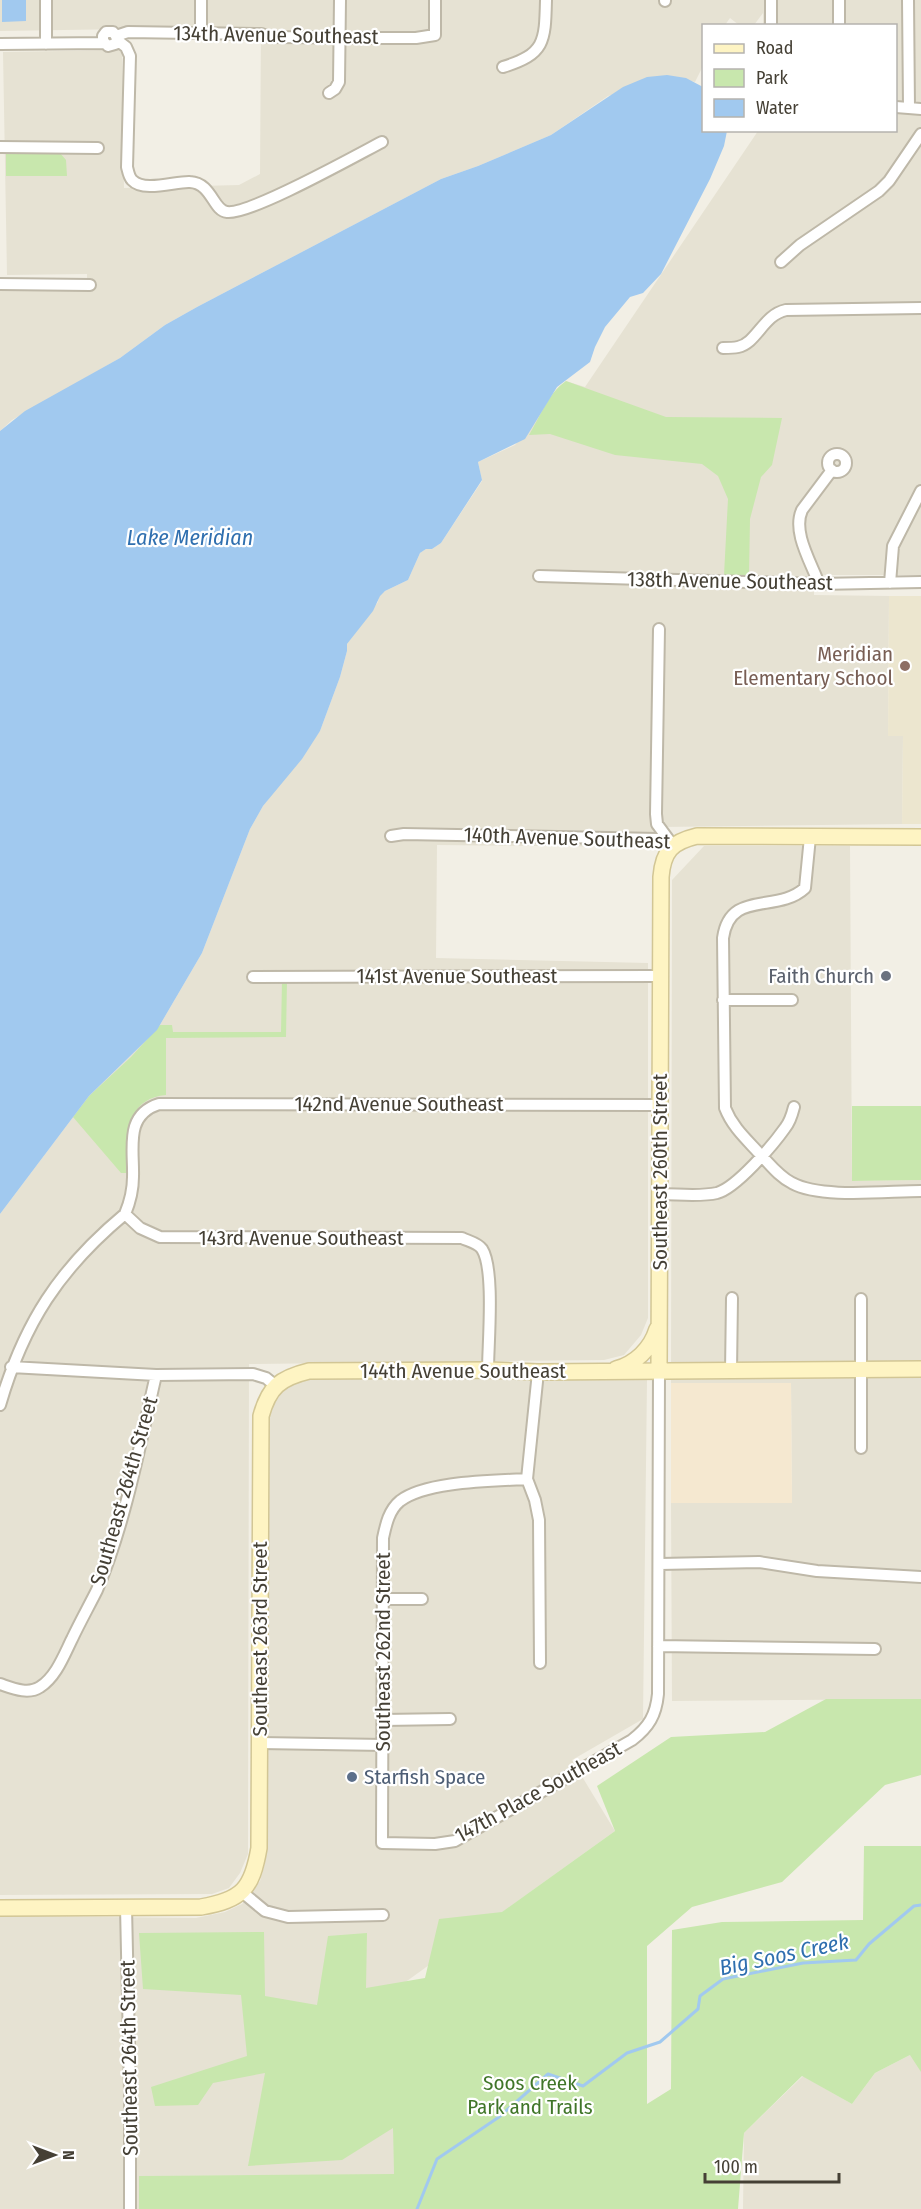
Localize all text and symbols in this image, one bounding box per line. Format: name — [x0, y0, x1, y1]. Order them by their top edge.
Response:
street label: 134th Avenue Southeast — [173, 20, 379, 50]
legend — [702, 24, 897, 132]
text: Road — [756, 37, 793, 59]
text: Park — [756, 67, 789, 89]
text: Water — [756, 97, 799, 119]
water label: Lake Meridian — [127, 524, 253, 551]
street label: 138th Avenue Southeast — [627, 566, 833, 596]
place label: Meridian Elementary School — [733, 641, 893, 691]
marker: Meridian Elementary School — [898, 659, 912, 673]
street label: 140th Avenue Southeast — [463, 821, 671, 855]
street label: 141st Avenue Southeast — [357, 963, 558, 989]
place label: Faith Church — [768, 963, 874, 989]
marker: Faith Church — [879, 969, 893, 983]
street label: Southeast 260th Street — [647, 1074, 673, 1270]
street label: 142nd Avenue Southeast — [294, 1091, 504, 1117]
street label: 143rd Avenue Southeast — [198, 1225, 404, 1251]
street label: 144th Avenue Southeast — [360, 1358, 566, 1384]
street label: Southeast 264th Street — [85, 1393, 164, 1589]
street label: Southeast 263rd Street — [247, 1541, 273, 1737]
street label: Southeast 262nd Street — [370, 1552, 396, 1752]
street label: 147th Place Southeast — [450, 1735, 626, 1849]
place label: Starfish Space — [364, 1764, 485, 1790]
marker: Starfish Space — [345, 1770, 359, 1784]
water label: Big Soos Creek — [717, 1928, 851, 1981]
street label: Southeast 264th Street — [114, 1960, 144, 2156]
park label: Soos Creek Park and Trails — [467, 2070, 593, 2120]
north arrow — [24, 2125, 84, 2185]
scale bar — [705, 2146, 838, 2184]
text: N — [59, 2150, 78, 2160]
text: 100 m — [714, 2156, 758, 2178]

